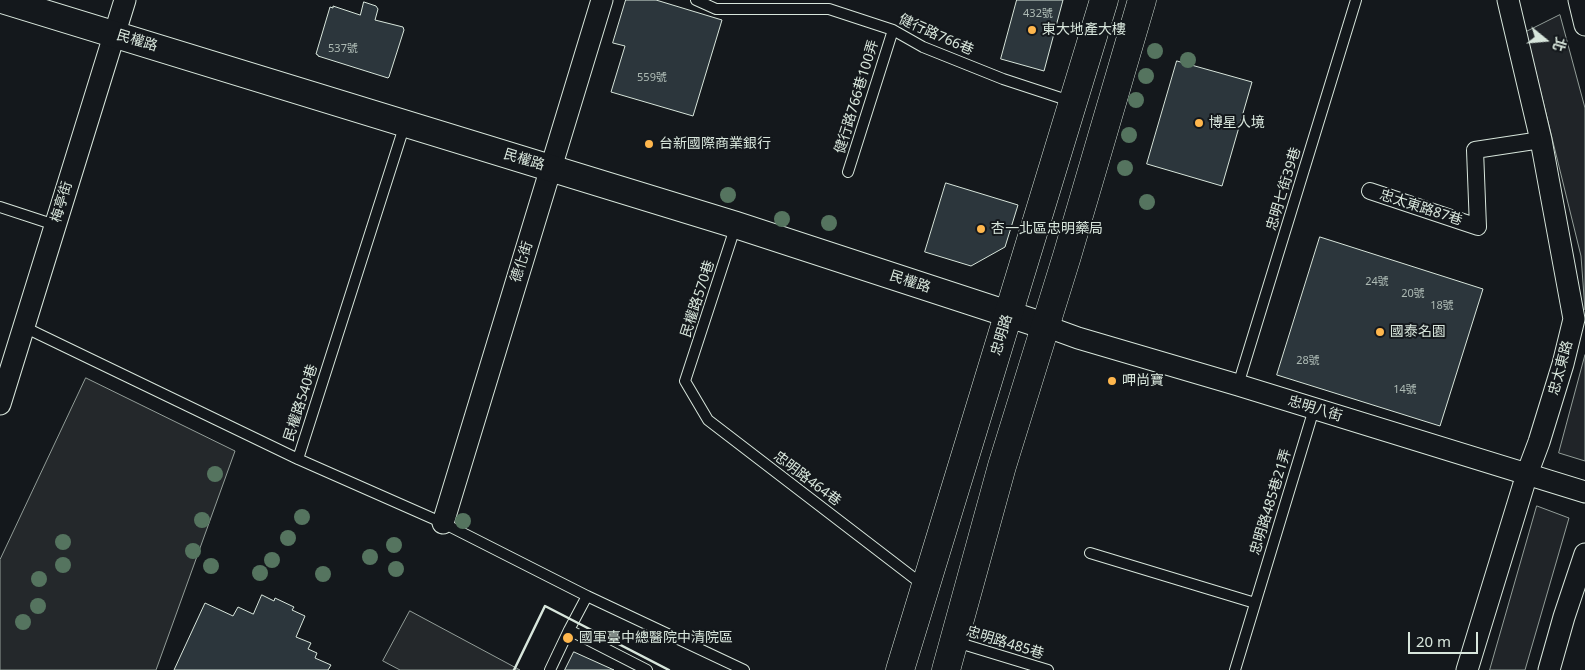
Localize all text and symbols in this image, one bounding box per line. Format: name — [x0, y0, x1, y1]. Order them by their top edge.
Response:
house number: 432號 — [1023, 7, 1053, 21]
street label: 健行路766巷 — [896, 11, 976, 59]
north arrow — [1520, 15, 1570, 65]
place label: 東大地產大樓 — [1042, 22, 1126, 38]
marker: 東大地產大樓 — [1026, 24, 1038, 36]
street label: 民權路 — [114, 27, 160, 55]
text: 北 — [1549, 35, 1571, 54]
street label: 健行路766巷100弄 — [832, 38, 882, 156]
house number: 537號 — [328, 42, 358, 56]
house number: 559號 — [637, 71, 667, 85]
place label: 博星人境 — [1209, 115, 1265, 131]
marker: 博星人境 — [1193, 117, 1205, 129]
place label: 台新國際商業銀行 — [659, 136, 771, 152]
marker: 台新國際商業銀行 — [643, 138, 655, 150]
street label: 忠明七街39巷 — [1263, 145, 1305, 233]
street label: 民權路 — [501, 146, 547, 174]
street label: 梅亭街 — [48, 179, 76, 225]
street label: 忠太東路87巷 — [1378, 187, 1464, 229]
place label: 杏一北區忠明藥局 — [991, 221, 1103, 237]
marker: 杏一北區忠明藥局 — [975, 223, 987, 235]
street label: 德化街 — [508, 239, 536, 285]
street label: 民權路570巷 — [678, 258, 718, 340]
street label: 民權路 — [887, 268, 933, 296]
house number: 24號 — [1365, 275, 1389, 289]
house number: 20號 — [1401, 287, 1425, 301]
house number: 18號 — [1430, 299, 1454, 313]
street label: 忠明路 — [988, 312, 1016, 358]
place label: 國泰名園 — [1390, 324, 1446, 340]
marker: 國泰名園 — [1374, 326, 1386, 338]
street label: 忠太東路 — [1546, 339, 1576, 397]
house number: 28號 — [1296, 354, 1320, 368]
street label: 民權路540巷 — [281, 362, 321, 444]
place label: 呷尚寶 — [1122, 373, 1164, 389]
marker: 呷尚寶 — [1106, 375, 1118, 387]
house number: 14號 — [1393, 383, 1417, 397]
street label: 忠明八街 — [1286, 393, 1344, 425]
street label: 忠明路485巷21弄 — [1247, 447, 1295, 557]
street label: 忠明路464巷 — [770, 448, 844, 510]
scale bar — [1410, 622, 1480, 654]
street label: 忠明路485巷 — [964, 623, 1046, 663]
place label: 國軍臺中總醫院中清院區 — [579, 630, 733, 646]
marker: 國軍臺中總醫院中清院區 — [561, 631, 575, 645]
text: 20 m — [1416, 631, 1451, 651]

